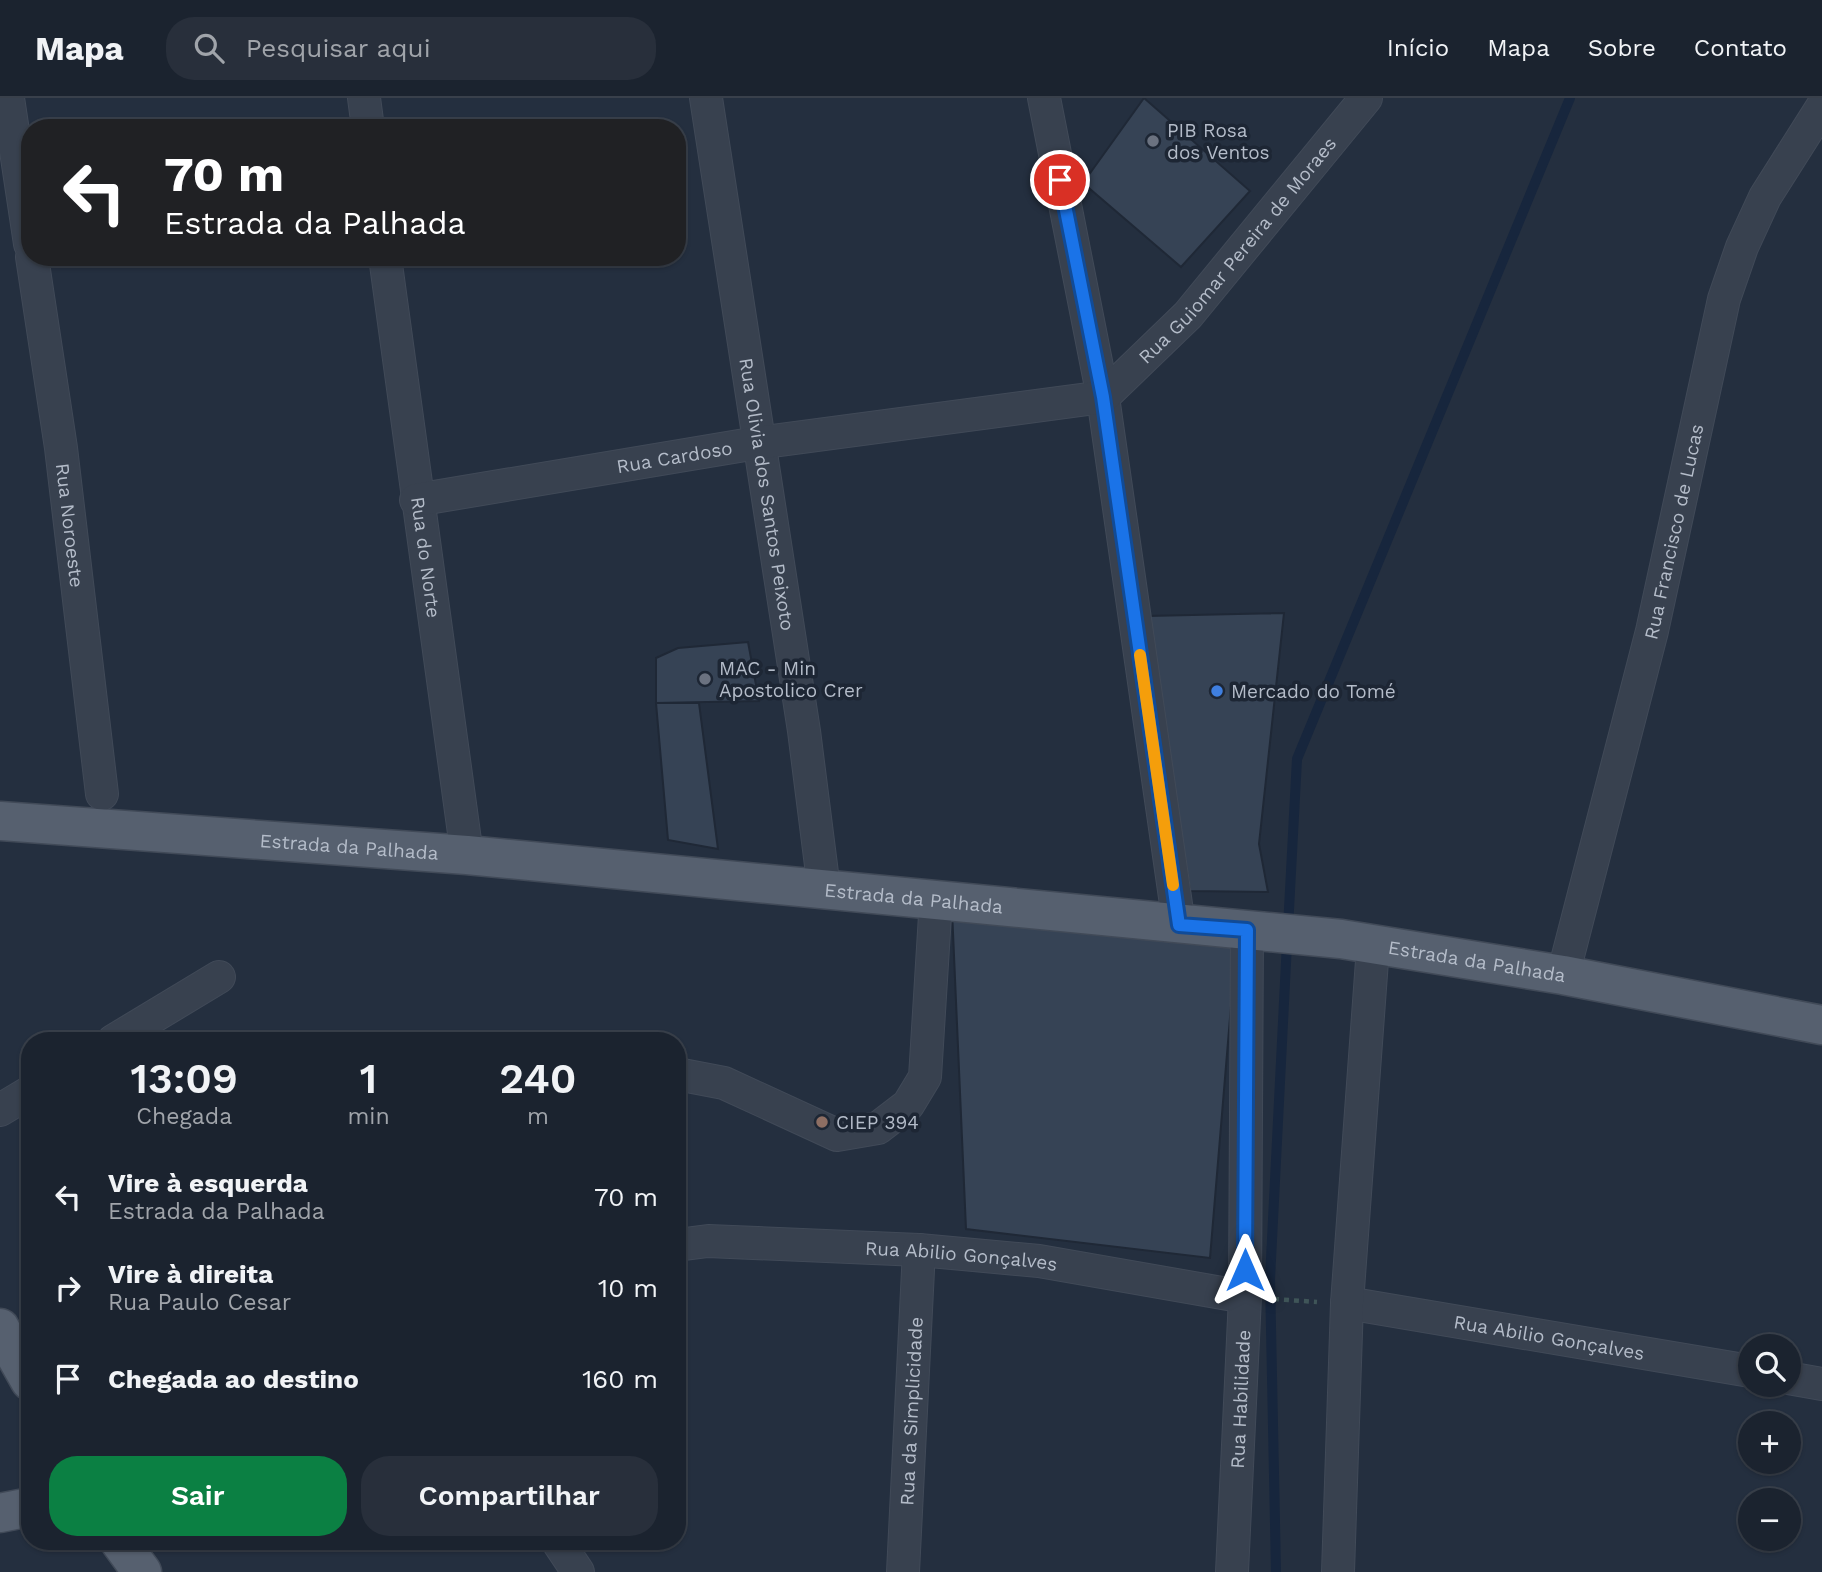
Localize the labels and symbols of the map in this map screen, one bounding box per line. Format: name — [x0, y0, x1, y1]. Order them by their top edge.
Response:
place label: PIB Rosa dos Ventos — [1167, 119, 1270, 164]
street label: Rua Guiomar Pereira de Moraes — [1133, 132, 1341, 368]
marker: PIB Rosa dos Ventos — [1145, 133, 1161, 149]
pin — [1030, 150, 1090, 210]
street label: Rua Olivia dos Santos Peixoto — [735, 356, 800, 632]
street label: Rua Francisco de Lucas — [1639, 422, 1708, 642]
street label: Rua Cardoso — [615, 436, 734, 478]
street label: Rua Noroeste — [51, 462, 89, 589]
street label: Rua do Norte — [406, 495, 446, 619]
place label: MAC - Min Apostolico Crer — [719, 657, 863, 702]
marker: MAC - Min Apostolico Crer — [697, 671, 713, 687]
place label: Mercado do Tomé — [1231, 680, 1396, 703]
marker: Mercado do Tomé — [1209, 683, 1225, 699]
street label: Estrada da Palhada — [259, 828, 440, 864]
street label: Estrada da Palhada — [823, 878, 1004, 918]
street label: Estrada da Palhada — [1387, 935, 1568, 987]
place label: CIEP 394 — [836, 1111, 919, 1134]
marker: CIEP 394 — [814, 1114, 830, 1130]
position arrow — [1208, 1233, 1282, 1307]
street label: Rua Abilio Gonçalves — [865, 1236, 1059, 1276]
street label: Rua Abilio Gonçalves — [1452, 1310, 1646, 1365]
street label: Rua da Simplicidade — [895, 1316, 927, 1506]
street label: Rua Habilidade — [1225, 1329, 1255, 1469]

